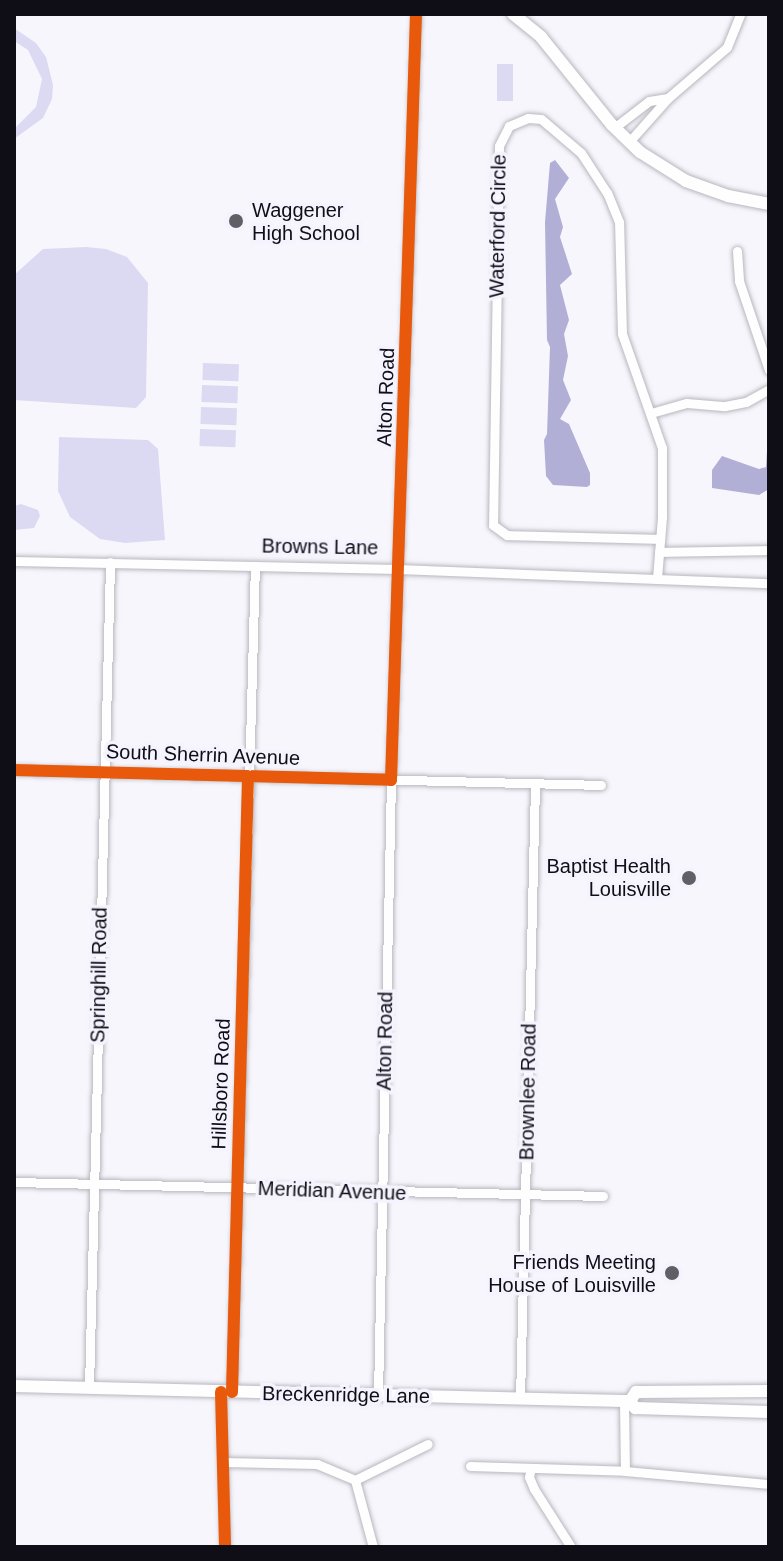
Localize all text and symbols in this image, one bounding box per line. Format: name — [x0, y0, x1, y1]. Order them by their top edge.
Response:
street label: Waterford Circle — [485, 154, 511, 298]
place label: Waggener High School — [252, 198, 360, 245]
marker: Waggener High School — [227, 212, 245, 230]
street label: Alton Road — [372, 347, 400, 447]
street label: Browns Lane — [261, 534, 379, 560]
street label: South Sherrin Avenue — [105, 740, 301, 770]
place label: Baptist Health Louisville — [546, 854, 671, 901]
marker: Baptist Health Louisville — [678, 867, 700, 889]
street label: Springhill Road — [86, 907, 112, 1043]
street label: Alton Road — [372, 991, 398, 1091]
street label: Hillsboro Road — [207, 1018, 235, 1150]
street label: Brownlee Road — [515, 1023, 541, 1161]
street label: Meridian Avenue — [257, 1176, 407, 1206]
place label: Friends Meeting House of Louisville — [488, 1250, 656, 1297]
marker: Friends Meeting House of Louisville — [663, 1264, 681, 1282]
street label: Breckenridge Lane — [262, 1382, 430, 1408]

